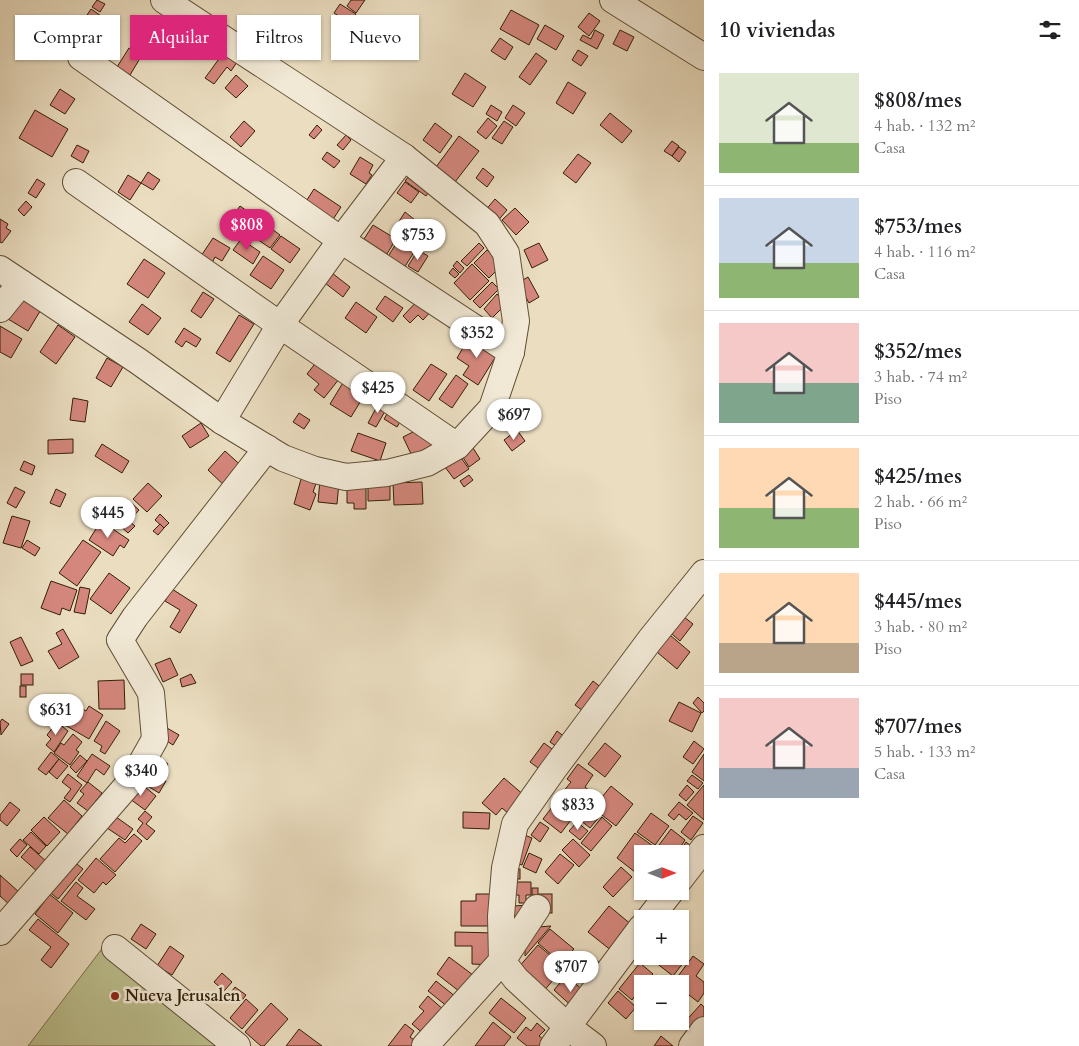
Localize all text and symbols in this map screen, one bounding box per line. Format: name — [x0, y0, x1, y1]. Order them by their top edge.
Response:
chip: Comprar — [15, 15, 120, 60]
chip: Alquilar — [130, 15, 227, 60]
chip: Filtros — [237, 15, 321, 60]
chip: Nuevo — [331, 15, 419, 60]
text: 10 viviendas — [719, 16, 835, 45]
icon: filters — [1036, 16, 1064, 44]
text: $808/mes — [874, 86, 962, 115]
icon: home — [759, 93, 819, 153]
text: 4 hab. · 132 m² — [874, 115, 975, 137]
text: Casa — [874, 137, 905, 159]
pin: $808 — [217, 208, 277, 251]
text: $753/mes — [874, 212, 962, 241]
text: $808 — [231, 214, 263, 236]
pin: $753 — [388, 218, 448, 261]
icon: home — [759, 218, 819, 278]
text: $753 — [402, 224, 434, 246]
text: 4 hab. · 116 m² — [874, 241, 975, 263]
text: Casa — [874, 263, 905, 285]
pin: $352 — [447, 316, 507, 359]
text: $352 — [461, 322, 493, 344]
text: $352/mes — [874, 337, 962, 366]
icon: home — [759, 343, 819, 403]
text: 3 hab. · 74 m² — [874, 366, 967, 388]
pin: $425 — [348, 372, 408, 414]
text: $425 — [362, 377, 394, 399]
text: Piso — [874, 388, 902, 410]
pin: $697 — [484, 398, 544, 441]
text: $697 — [498, 404, 530, 426]
text: $425/mes — [874, 462, 962, 491]
icon: home — [759, 468, 819, 528]
text: 2 hab. · 66 m² — [874, 491, 967, 513]
pin: $445 — [78, 496, 138, 539]
text: $445 — [92, 502, 124, 524]
text: Piso — [874, 513, 902, 535]
text: $445/mes — [874, 587, 962, 616]
icon: home — [759, 593, 819, 653]
text: 3 hab. · 80 m² — [874, 616, 967, 638]
text: Piso — [874, 638, 902, 660]
pin: $631 — [26, 694, 86, 736]
text: $631 — [40, 699, 72, 721]
text: $707/mes — [874, 712, 962, 741]
icon: home — [759, 718, 819, 778]
text: 5 hab. · 133 m² — [874, 741, 975, 763]
pin: $340 — [111, 754, 171, 797]
text: $340 — [125, 760, 157, 782]
text: Casa — [874, 763, 905, 785]
pin: $833 — [548, 788, 608, 831]
text: $833 — [562, 794, 594, 816]
north arrow — [634, 845, 689, 900]
map controls — [634, 845, 689, 1030]
button: + — [634, 910, 689, 965]
pin: $707 — [541, 950, 601, 993]
text: $707 — [555, 956, 587, 978]
button: − — [634, 975, 689, 1030]
place label: Nueva Jerusalen — [125, 985, 241, 1007]
marker: Nueva Jerusalen — [109, 990, 121, 1002]

